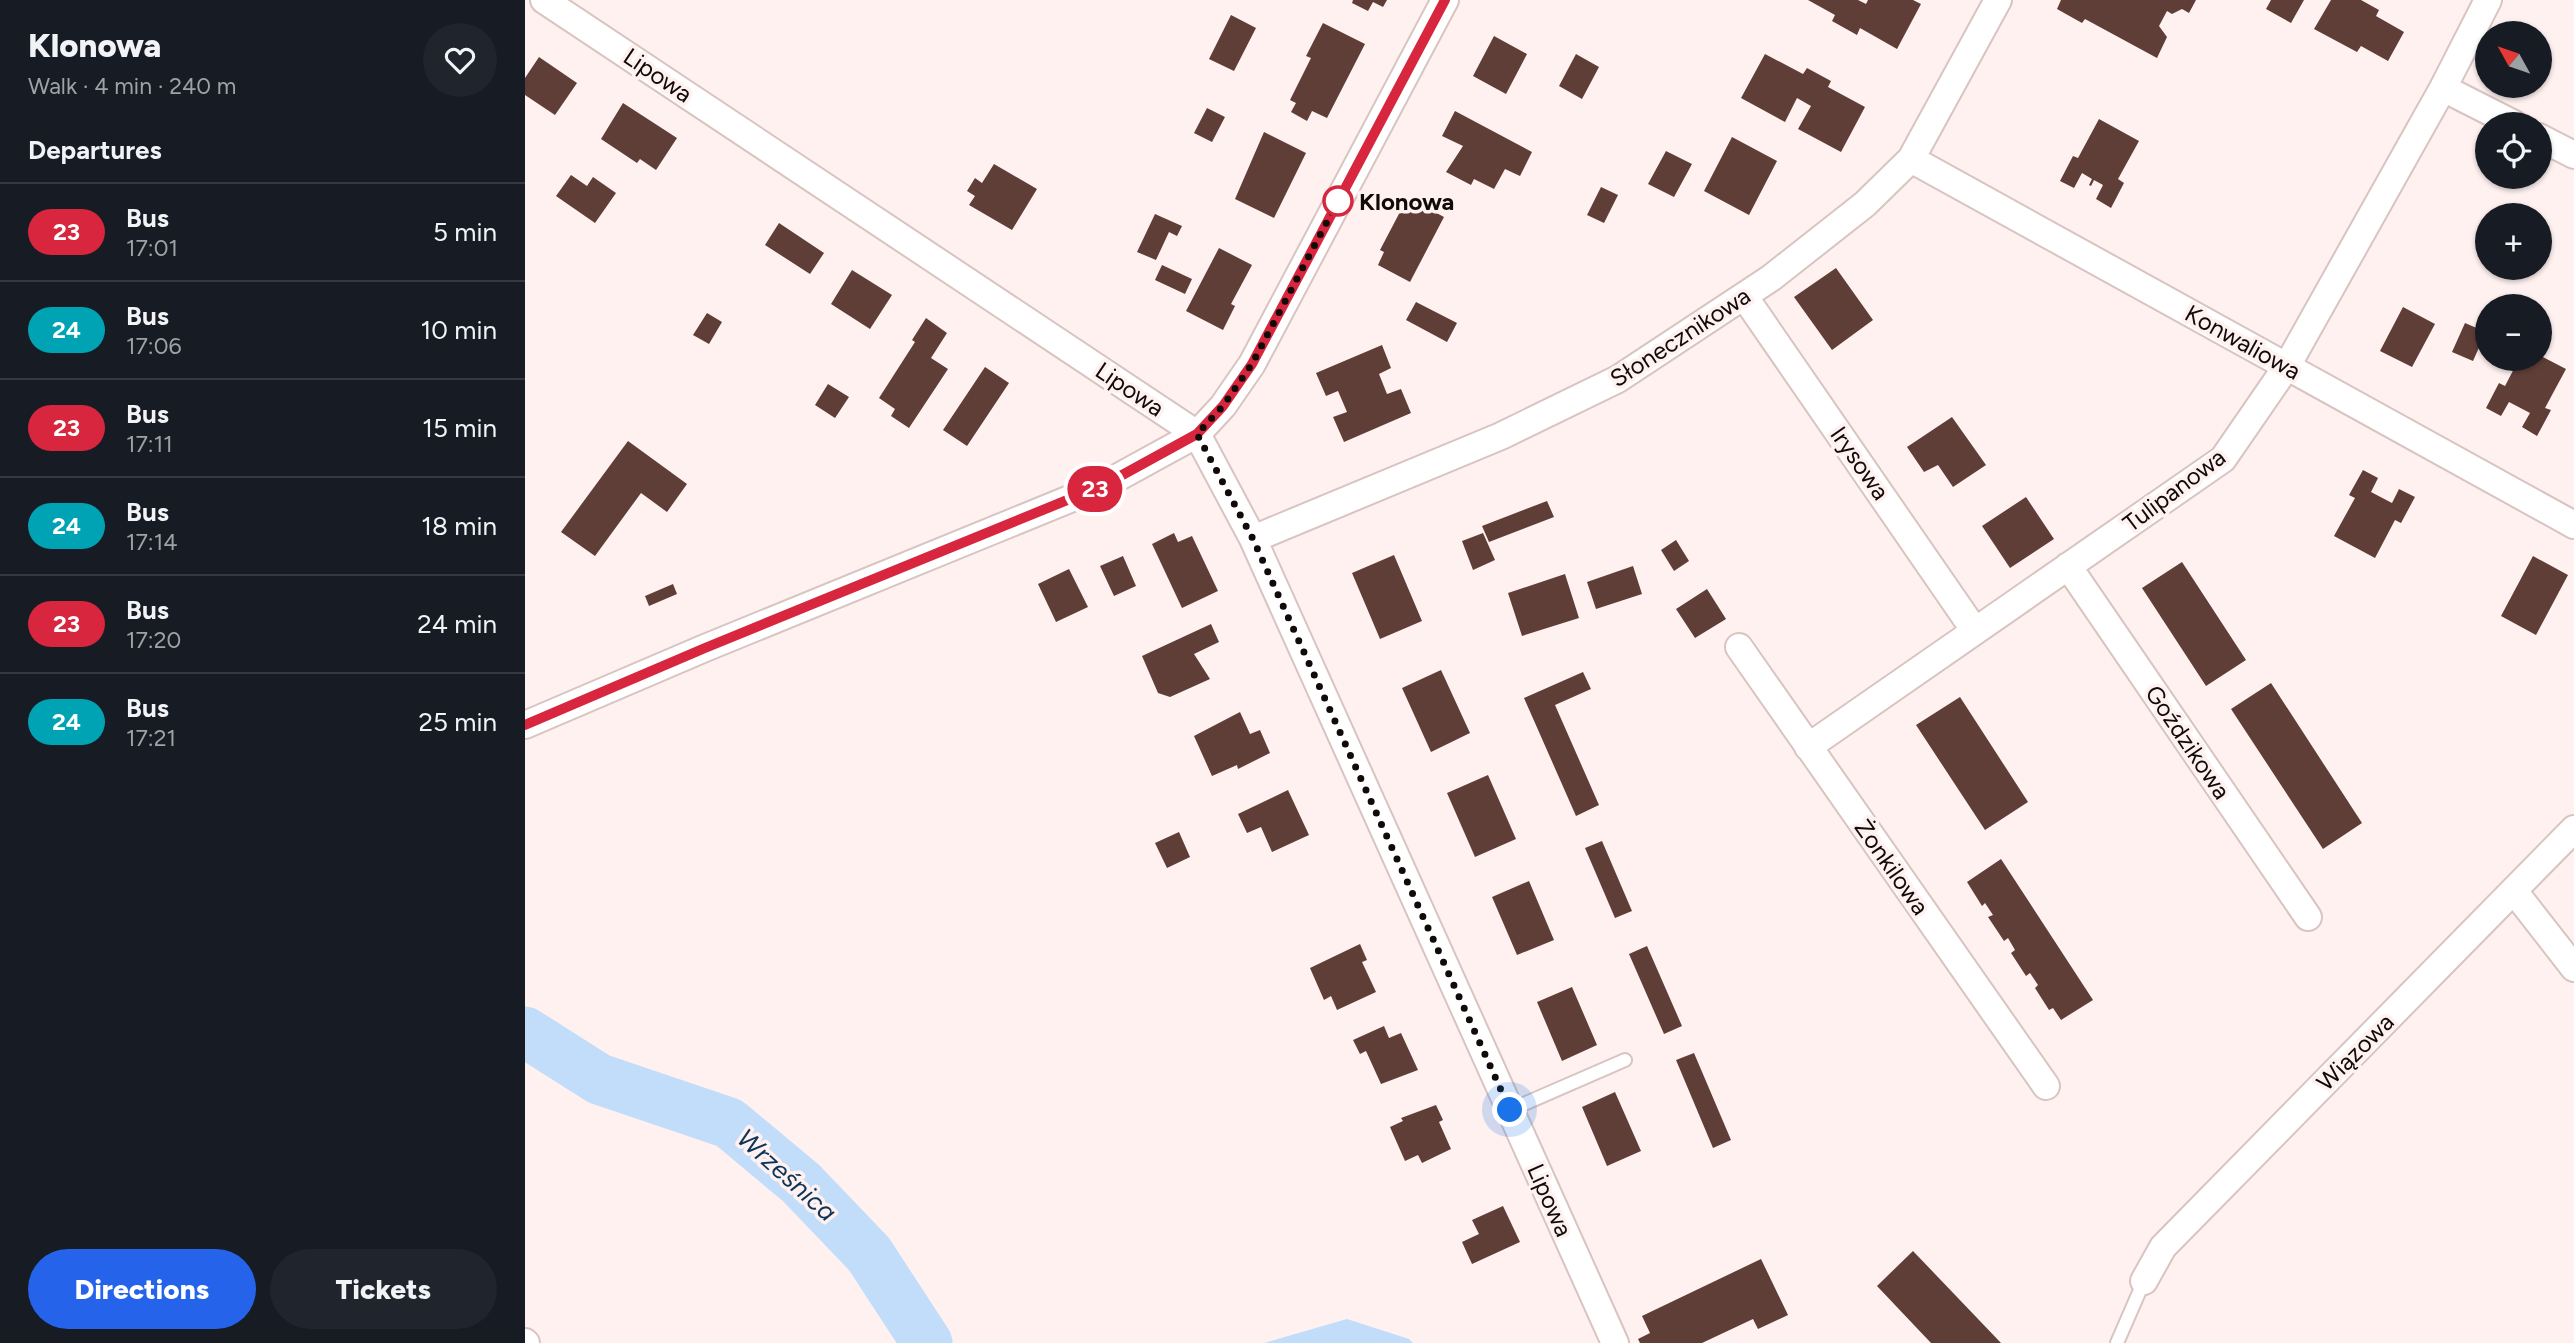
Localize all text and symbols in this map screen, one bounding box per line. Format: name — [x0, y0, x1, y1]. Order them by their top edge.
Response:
north arrow — [2475, 21, 2551, 98]
map controls — [2475, 21, 2552, 371]
button: heart — [423, 23, 497, 97]
text: Klonowa — [28, 26, 161, 65]
street label: Lipowa — [618, 42, 698, 108]
text: Walk · 4 min · 240 m — [28, 72, 236, 100]
button: locate — [2475, 112, 2552, 189]
text: Departures — [28, 134, 162, 166]
marker: Klonowa — [1323, 186, 1353, 216]
place label: Klonowa — [1359, 187, 1454, 216]
text: Bus — [126, 202, 169, 234]
button: + — [2475, 203, 2552, 280]
text: 5 min — [433, 216, 497, 248]
text: 23 — [53, 217, 80, 246]
text: 17:01 — [126, 234, 178, 262]
street label: Słonecznikowa — [1604, 281, 1756, 393]
button: − — [2475, 294, 2552, 371]
street label: Konwaliowa — [2180, 298, 2306, 386]
text: Bus — [126, 300, 169, 332]
text: 10 min — [421, 314, 497, 346]
text: 24 — [52, 315, 81, 344]
text: 17:06 — [126, 332, 181, 360]
street label: Lipowa — [1090, 356, 1170, 422]
text: Bus — [126, 398, 169, 430]
text: 15 min — [422, 412, 497, 444]
text: 23 — [53, 413, 80, 442]
street label: Irysowa — [1824, 421, 1896, 505]
text: 17:11 — [126, 430, 173, 458]
street label: Tulipanowa — [2117, 442, 2231, 538]
line badge: 23 — [1063, 466, 1127, 512]
text: 23 — [1081, 474, 1109, 503]
text: Bus — [126, 496, 169, 528]
text: 18 min — [421, 510, 497, 542]
text: 24 — [52, 511, 81, 540]
text: 17:14 — [126, 528, 177, 556]
text: Bus — [126, 594, 169, 626]
text: 24 min — [417, 608, 497, 640]
text: 23 — [53, 609, 80, 638]
text: 17:20 — [126, 626, 181, 654]
street label: Goździkowa — [2139, 680, 2237, 804]
text: Bus — [126, 692, 169, 724]
text: 25 min — [418, 706, 497, 738]
text: 24 — [52, 707, 81, 736]
text: 17:21 — [126, 724, 176, 752]
street label: Żonkilowa — [1849, 814, 1935, 920]
street label: Wiązowa — [2310, 1007, 2400, 1097]
your location — [1492, 1092, 1527, 1127]
water label: Wrześnica — [731, 1122, 843, 1228]
street label: Lipowa — [1521, 1159, 1579, 1241]
button: Directions — [28, 1249, 256, 1329]
button: Tickets — [270, 1249, 497, 1329]

